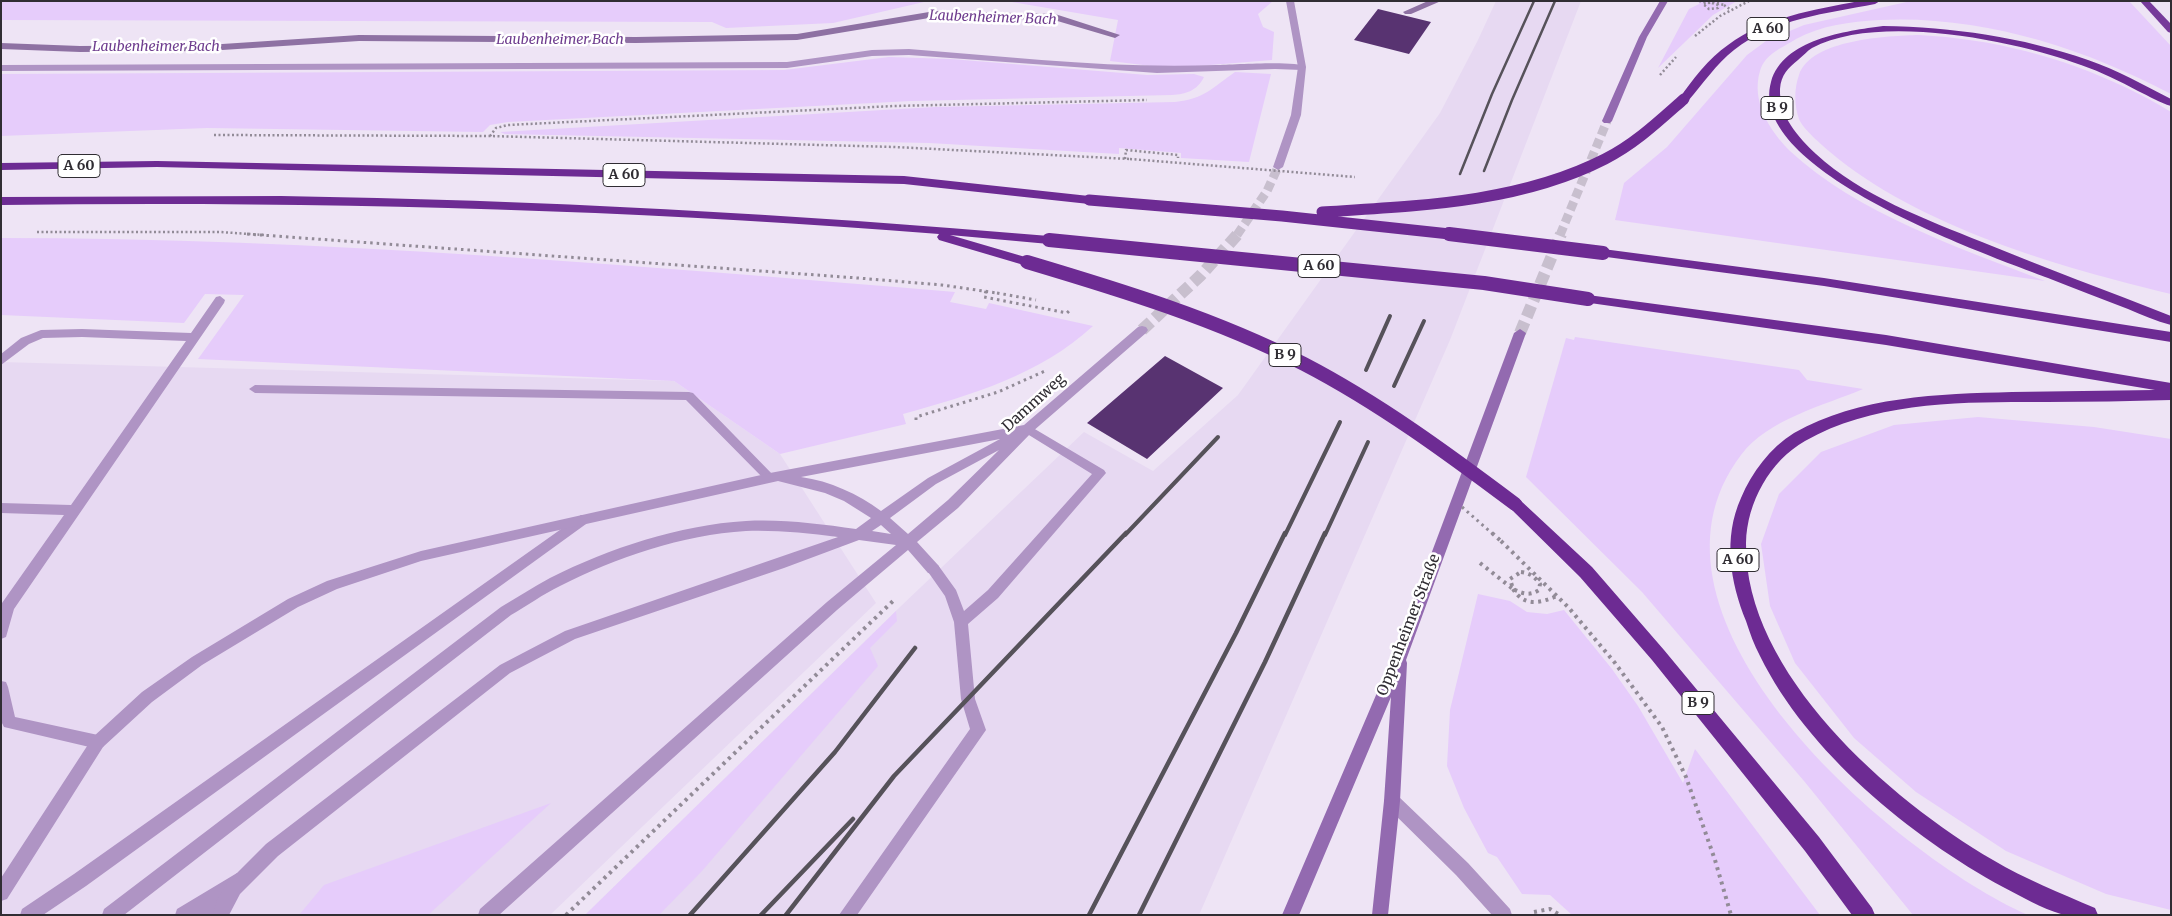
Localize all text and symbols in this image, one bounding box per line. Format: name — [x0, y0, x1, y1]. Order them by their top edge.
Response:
water label: Laubenheimer Bach — [929, 7, 1057, 29]
road number: A 60 — [1747, 18, 1789, 40]
water label: Laubenheimer Bach — [496, 32, 624, 48]
water label: Laubenheimer Bach — [92, 39, 220, 55]
road number: B 9 — [1761, 96, 1793, 120]
road number: A 60 — [58, 154, 100, 178]
road number: A 60 — [603, 164, 645, 186]
road number: A 60 — [1298, 255, 1340, 278]
road number: B 9 — [1269, 344, 1301, 366]
street label: Dammweg — [999, 370, 1069, 436]
road number: A 60 — [1717, 548, 1759, 572]
street label: Oppenheimer Straße — [1374, 552, 1444, 698]
road number: B 9 — [1682, 691, 1714, 714]

